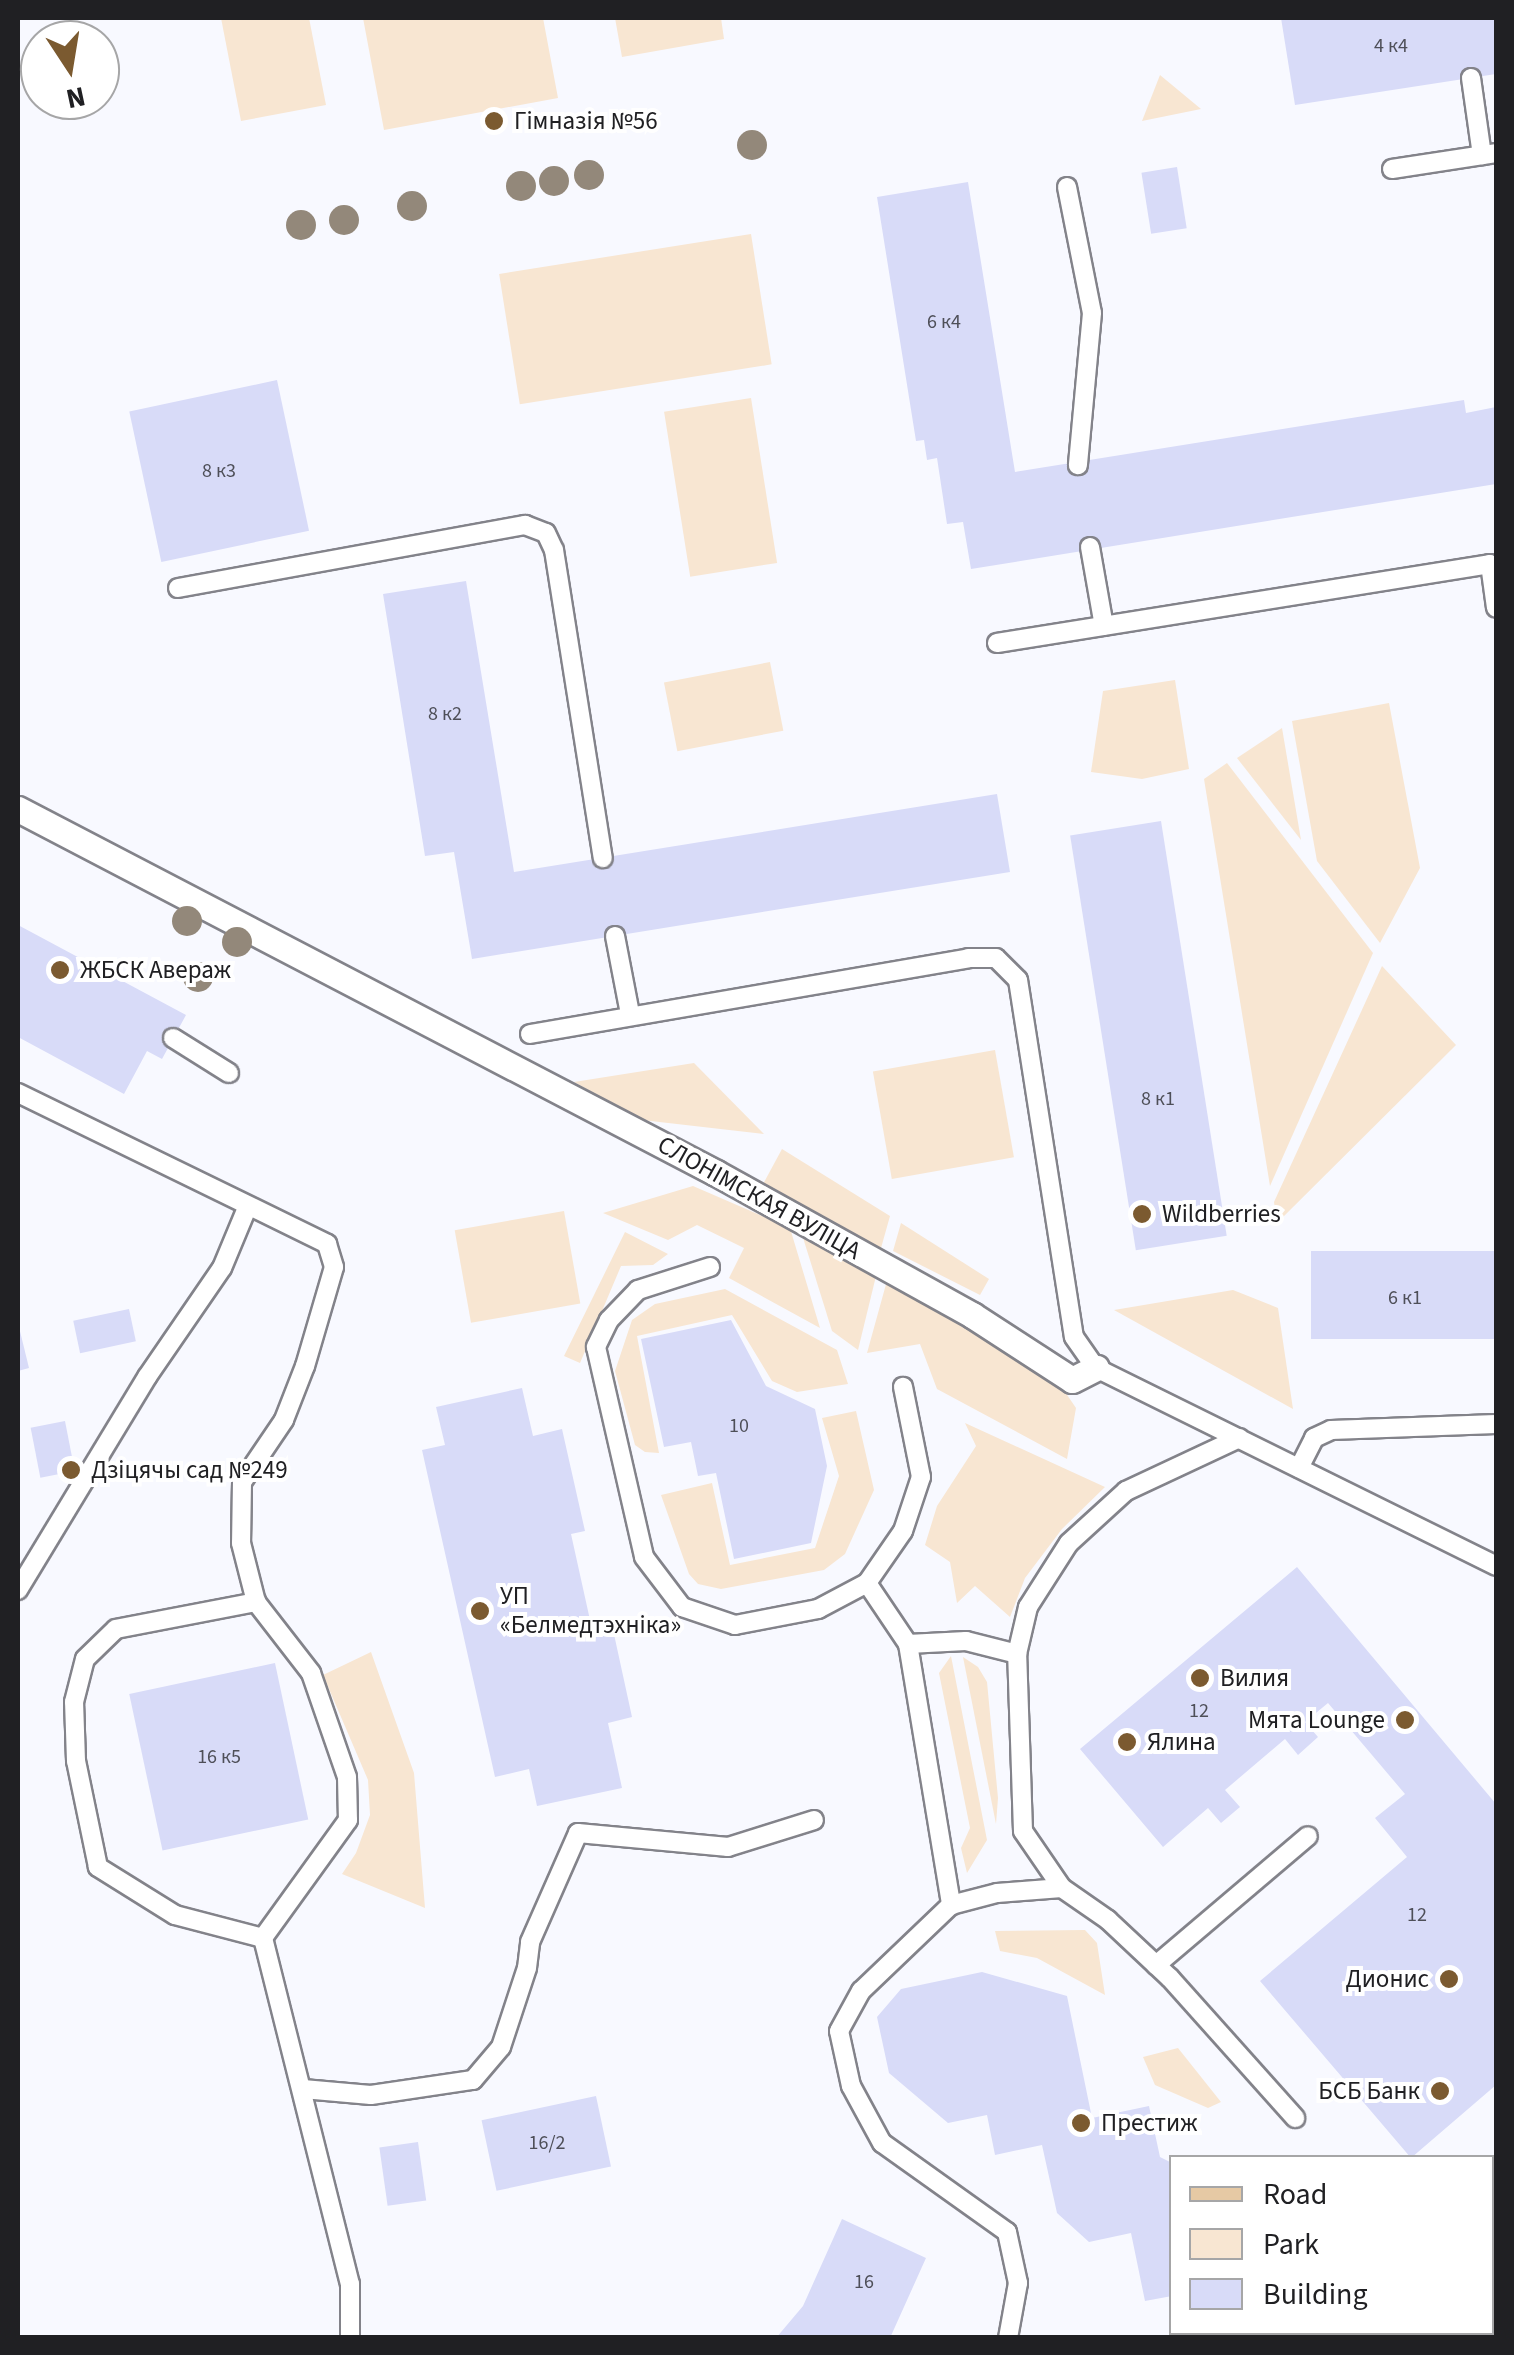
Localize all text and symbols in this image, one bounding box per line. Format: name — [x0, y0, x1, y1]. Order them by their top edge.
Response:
north arrow — [20, 20, 120, 120]
house number: 4 к4 — [1374, 34, 1408, 58]
text: N — [63, 76, 89, 119]
place label: Гімназія №56 — [514, 106, 658, 136]
marker: Гімназія №56 — [483, 110, 505, 132]
house number: 6 к4 — [927, 310, 961, 334]
house number: 8 к3 — [202, 459, 236, 483]
house number: 8 к2 — [428, 702, 462, 726]
place label: ЖБСК Авераж — [80, 955, 231, 985]
marker: ЖБСК Авераж — [49, 959, 71, 981]
house number: 8 к1 — [1141, 1087, 1175, 1111]
street label: СЛОНІМСКАЯ ВУЛІЦА — [652, 1130, 866, 1266]
place label: Wildberries — [1162, 1199, 1281, 1229]
marker: Wildberries — [1131, 1203, 1153, 1225]
house number: 6 к1 — [1388, 1286, 1422, 1310]
house number: 10 — [729, 1414, 749, 1438]
place label: Дзіцячы сад №249 — [91, 1455, 288, 1485]
marker: Дзіцячы сад №249 — [60, 1459, 82, 1481]
place label: УП «Белмедтэхніка» — [500, 1582, 681, 1641]
marker: УП «Белмедтэхніка» — [469, 1600, 491, 1622]
place label: Вилия — [1220, 1663, 1289, 1693]
marker: Вилия — [1189, 1667, 1211, 1689]
house number: 12 — [1189, 1699, 1209, 1723]
place label: Мята Lounge — [1248, 1705, 1385, 1735]
marker: Мята Lounge — [1394, 1709, 1416, 1731]
place label: Ялина — [1147, 1727, 1216, 1757]
marker: Ялина — [1116, 1731, 1138, 1753]
house number: 16 к5 — [197, 1745, 241, 1769]
house number: 12 — [1407, 1903, 1427, 1927]
place label: Дионис — [1346, 1964, 1429, 1994]
marker: Дионис — [1438, 1968, 1460, 1990]
place label: БСБ Банк — [1318, 2076, 1420, 2106]
marker: БСБ Банк — [1429, 2080, 1451, 2102]
place label: Престиж — [1101, 2108, 1197, 2138]
marker: Престиж — [1070, 2112, 1092, 2134]
house number: 16/2 — [529, 2131, 565, 2155]
legend — [1169, 2155, 1494, 2335]
text: Road — [1263, 2173, 1327, 2216]
text: Park — [1263, 2223, 1319, 2266]
house number: 16 — [854, 2270, 874, 2294]
text: Building — [1263, 2273, 1368, 2316]

